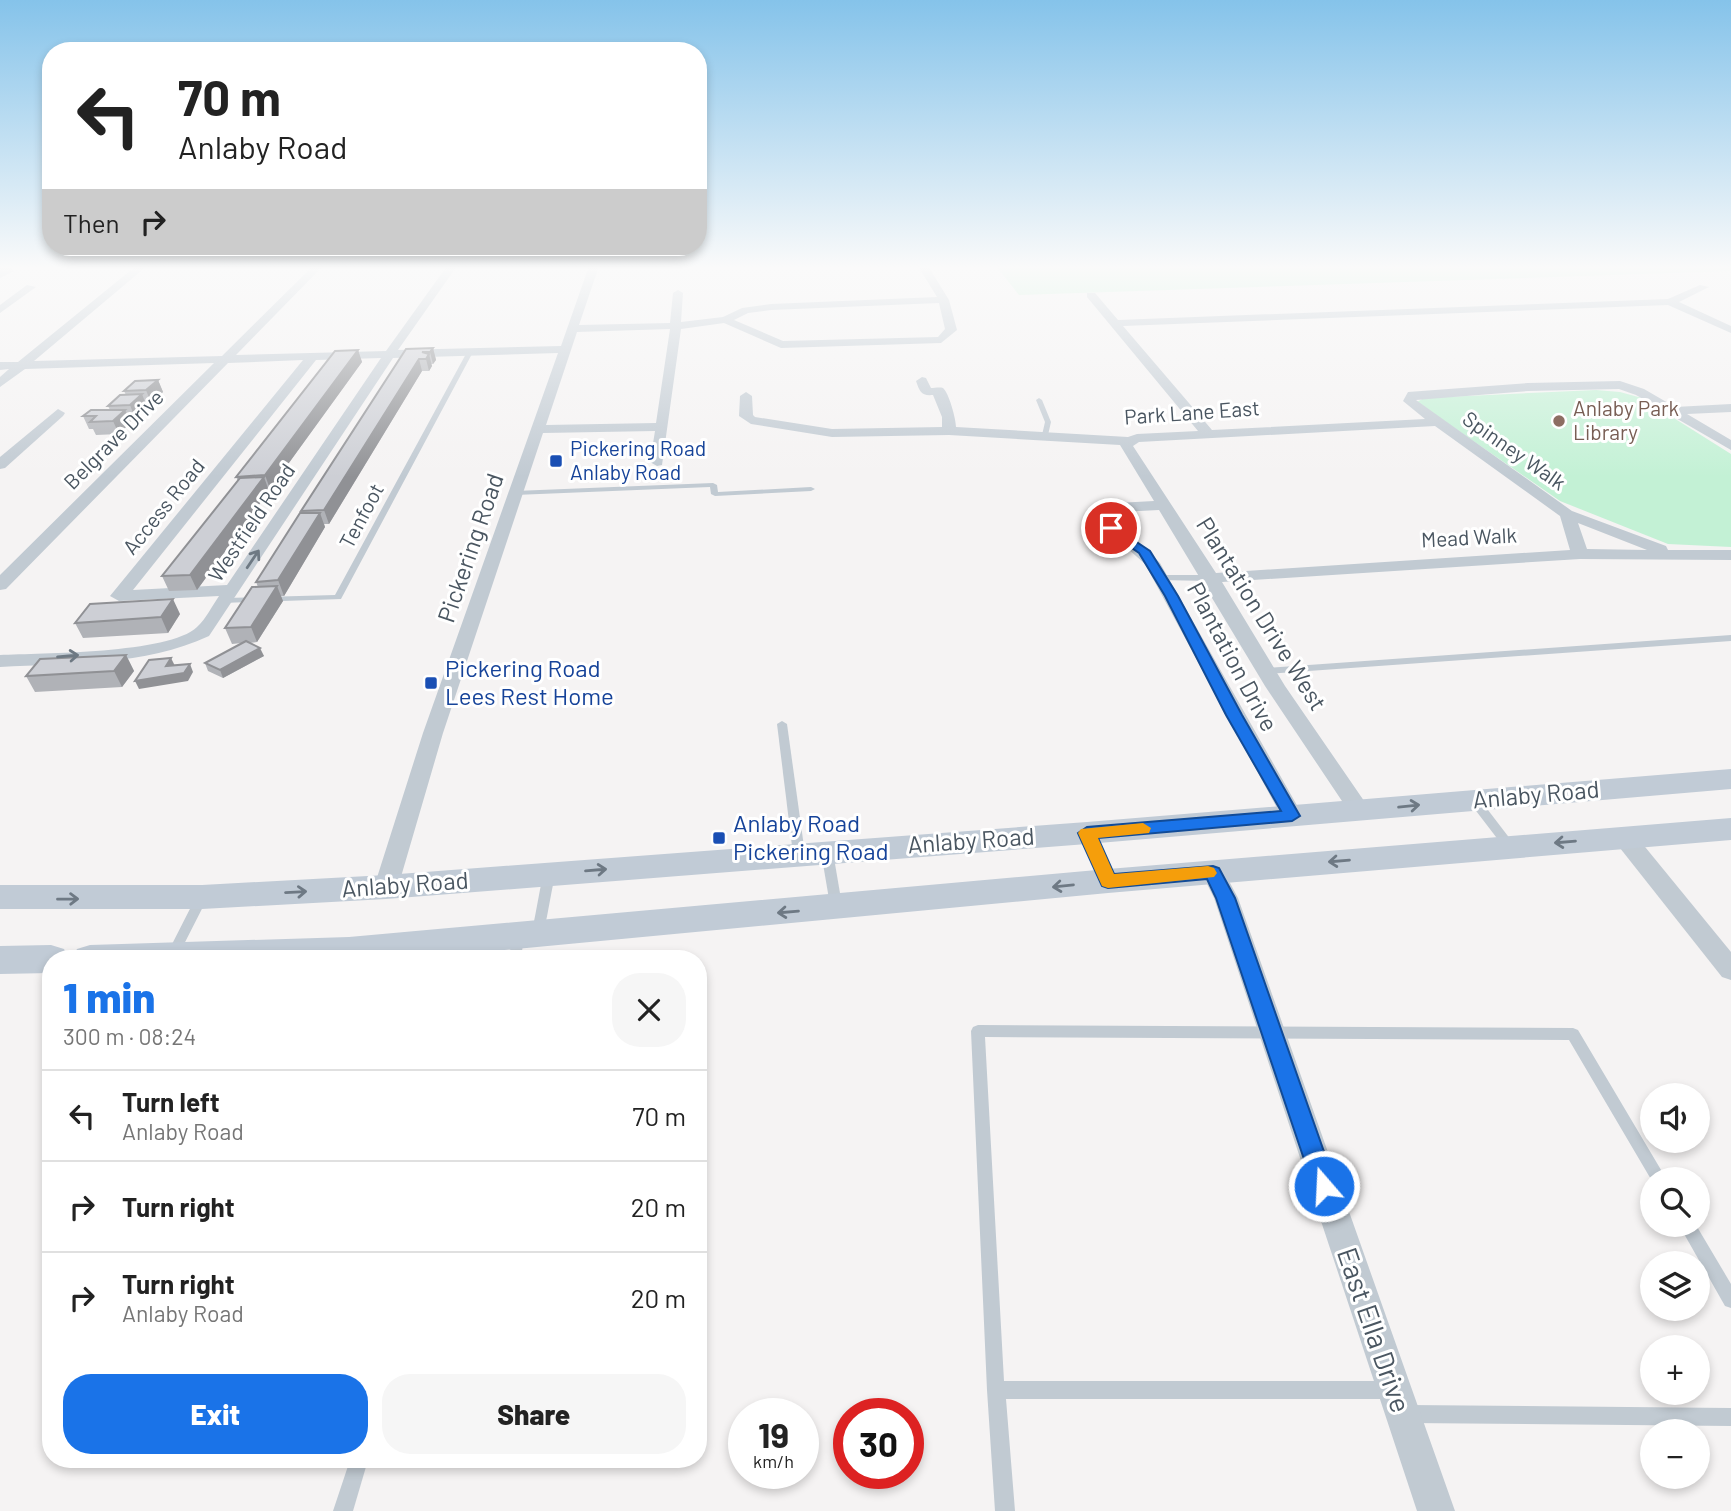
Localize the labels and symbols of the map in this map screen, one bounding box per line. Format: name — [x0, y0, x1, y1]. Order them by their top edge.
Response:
street label: Belgrave Drive — [58, 384, 168, 494]
street label: Park Lane East — [1123, 394, 1261, 429]
place label: Anlaby Park Library — [1573, 395, 1679, 444]
street label: Spinney Walk — [1459, 405, 1571, 494]
marker: Anlaby Park Library — [1551, 413, 1567, 429]
place label: Pickering Road Anlaby Road — [570, 435, 706, 484]
street label: Access Road — [117, 453, 209, 559]
marker: Pickering Road Anlaby Road — [548, 453, 564, 469]
street label: Westfield Road — [202, 458, 299, 586]
street label: Pickering Road — [431, 469, 509, 626]
street label: Tenfoot — [333, 479, 388, 552]
pin — [1081, 498, 1141, 558]
street label: Plantation Drive West — [1190, 512, 1332, 716]
street label: Mead Walk — [1420, 522, 1518, 551]
one-way arrow — [246, 550, 260, 569]
street label: Plantation Drive — [1181, 577, 1283, 737]
one-way arrow — [56, 649, 79, 662]
place label: Pickering Road Lees Rest Home — [445, 653, 614, 710]
marker: Pickering Road Lees Rest Home — [423, 675, 439, 691]
street label: Anlaby Road — [1471, 774, 1600, 813]
one-way arrow — [1397, 800, 1419, 813]
place label: Anlaby Road Pickering Road — [733, 808, 889, 865]
street label: Anlaby Road — [906, 821, 1035, 858]
marker: Anlaby Road Pickering Road — [711, 830, 727, 846]
one-way arrow — [1554, 836, 1577, 849]
one-way arrow — [1328, 855, 1350, 868]
one-way arrow — [584, 863, 606, 876]
street label: Anlaby Road — [340, 865, 469, 902]
one-way arrow — [1052, 880, 1075, 893]
one-way arrow — [284, 886, 307, 899]
one-way arrow — [56, 892, 79, 906]
one-way arrow — [777, 906, 800, 919]
position arrow — [1287, 1149, 1361, 1223]
street label: East Ella Drive — [1331, 1243, 1419, 1417]
speed limit sign: 30 — [833, 1398, 924, 1489]

